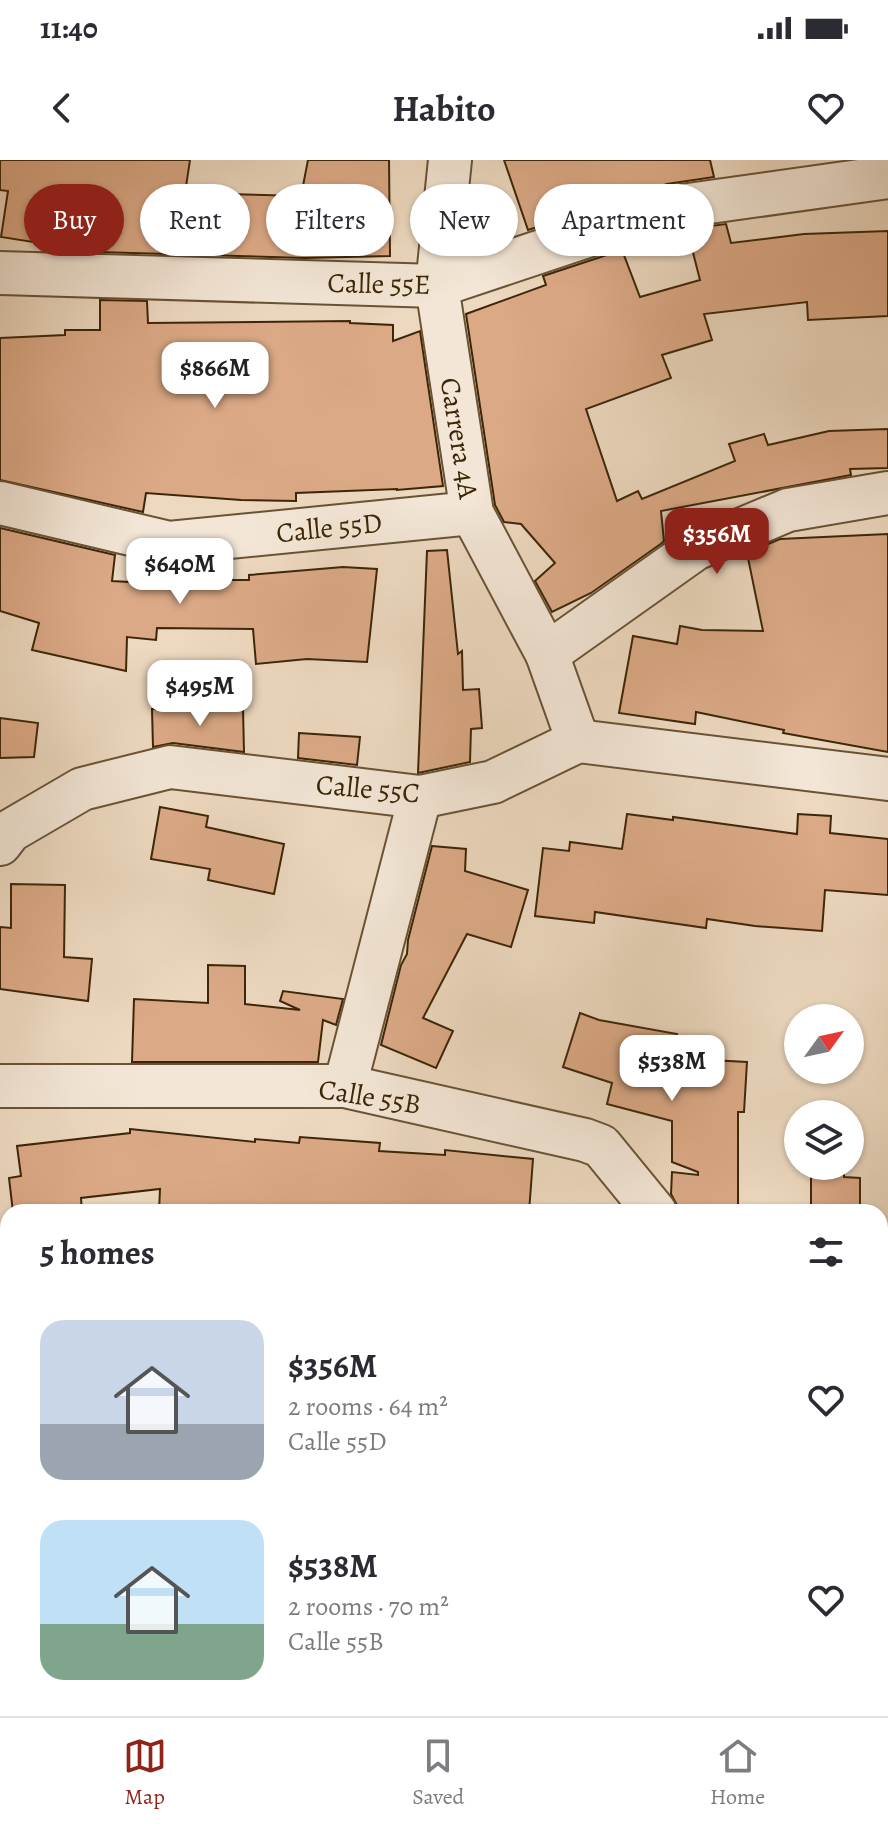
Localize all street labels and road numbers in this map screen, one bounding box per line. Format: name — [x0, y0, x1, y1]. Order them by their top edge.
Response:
street label: Calle 55E — [327, 264, 431, 304]
street label: Carrera 4A — [431, 375, 487, 502]
street label: Calle 55D — [274, 504, 384, 552]
street label: Calle 55C — [314, 766, 421, 812]
street label: Calle 55B — [316, 1070, 424, 1124]

